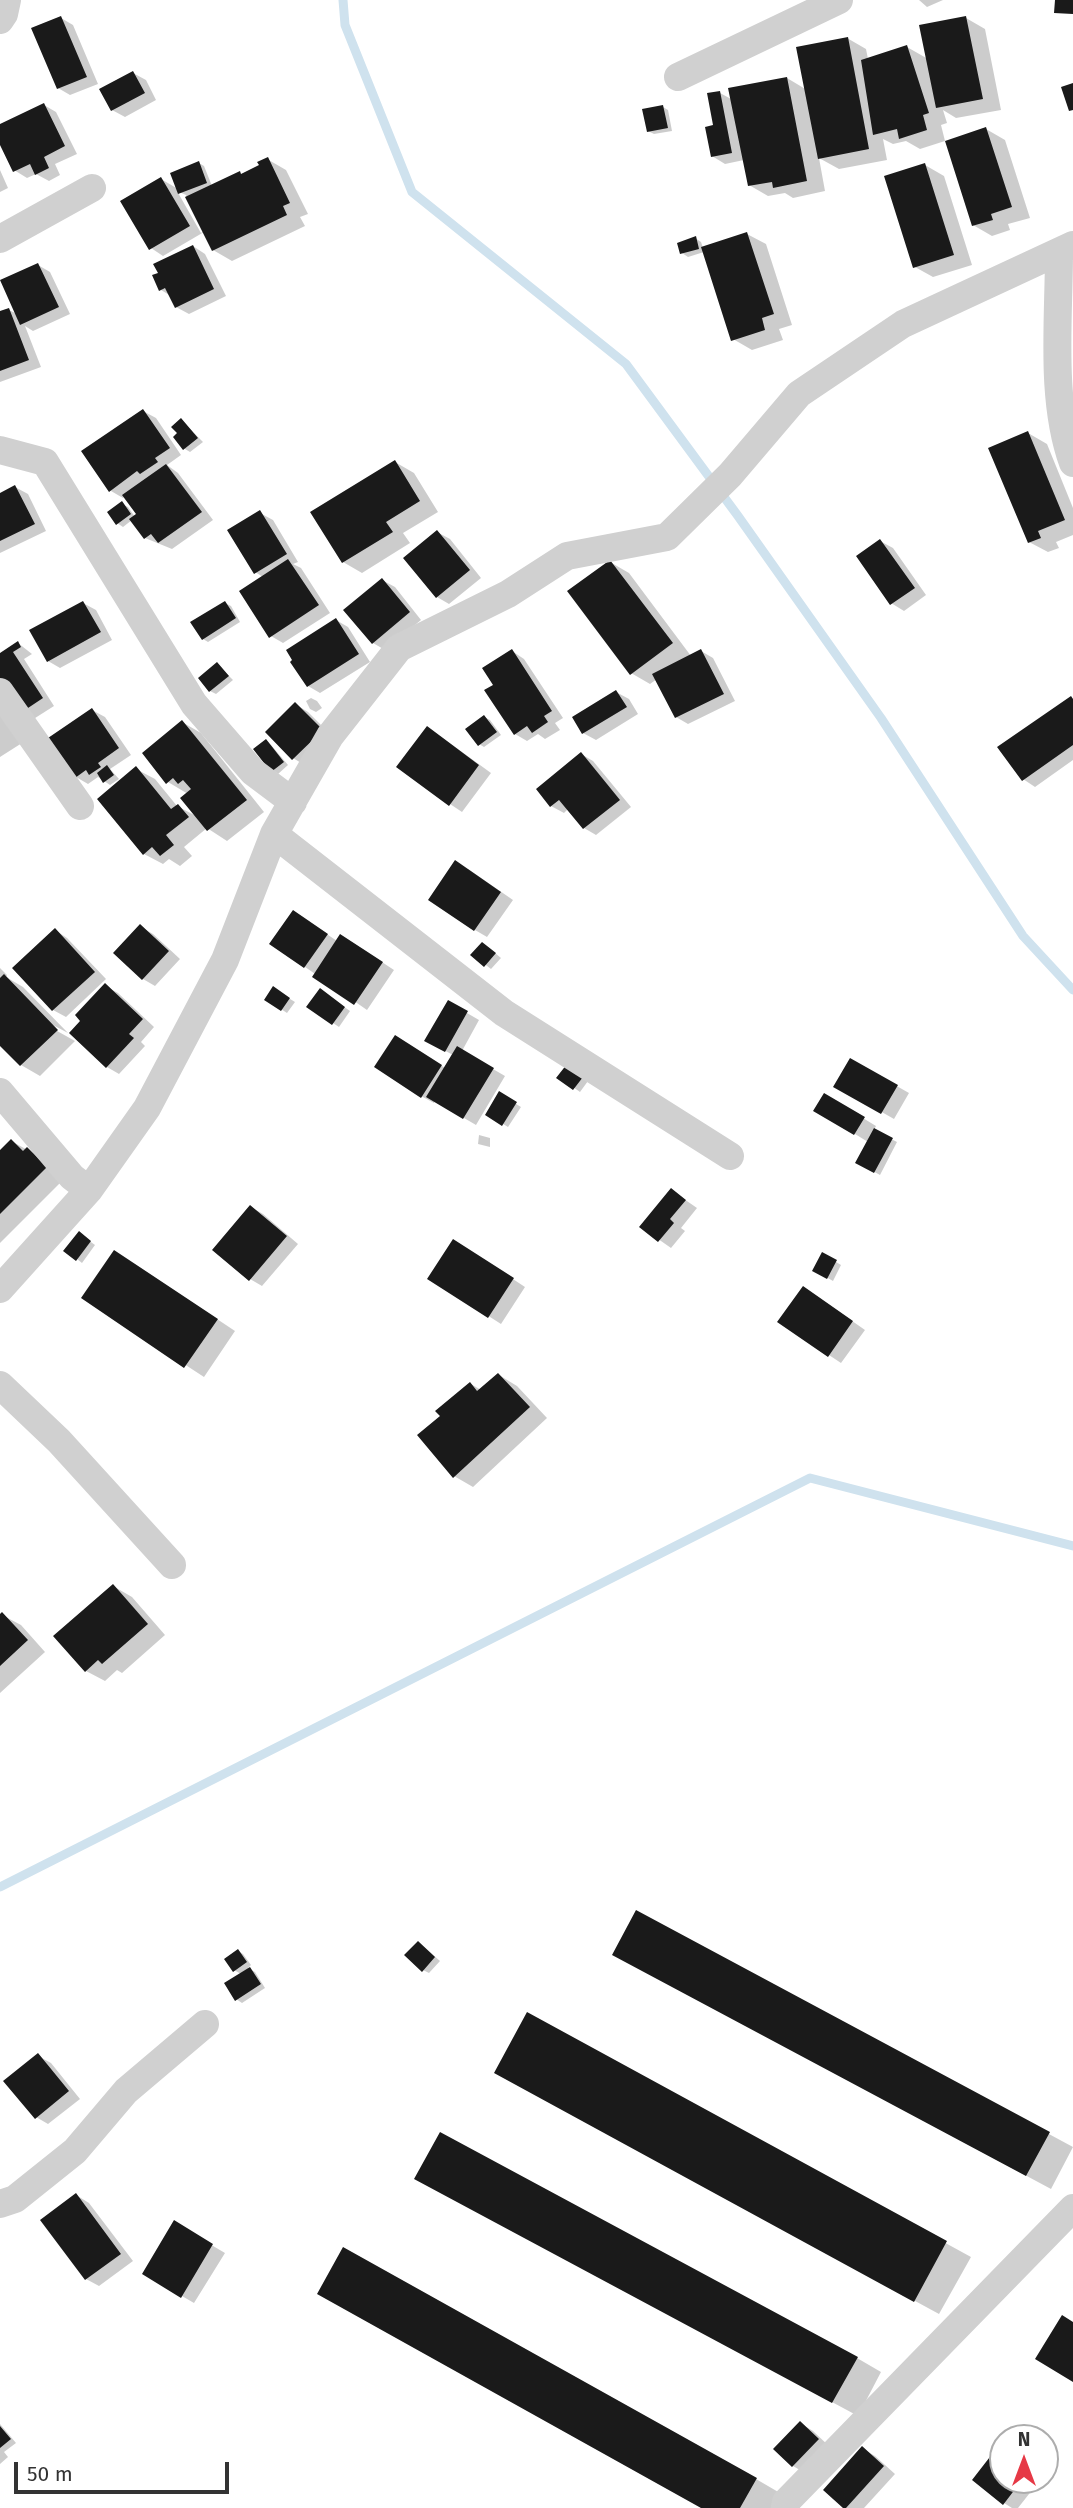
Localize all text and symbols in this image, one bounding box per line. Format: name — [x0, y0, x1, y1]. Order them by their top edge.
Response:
north arrow — [989, 2424, 1059, 2494]
text: N — [1018, 2428, 1030, 2451]
scale bar — [18, 2448, 233, 2492]
text: 50 m — [27, 2461, 73, 2487]

